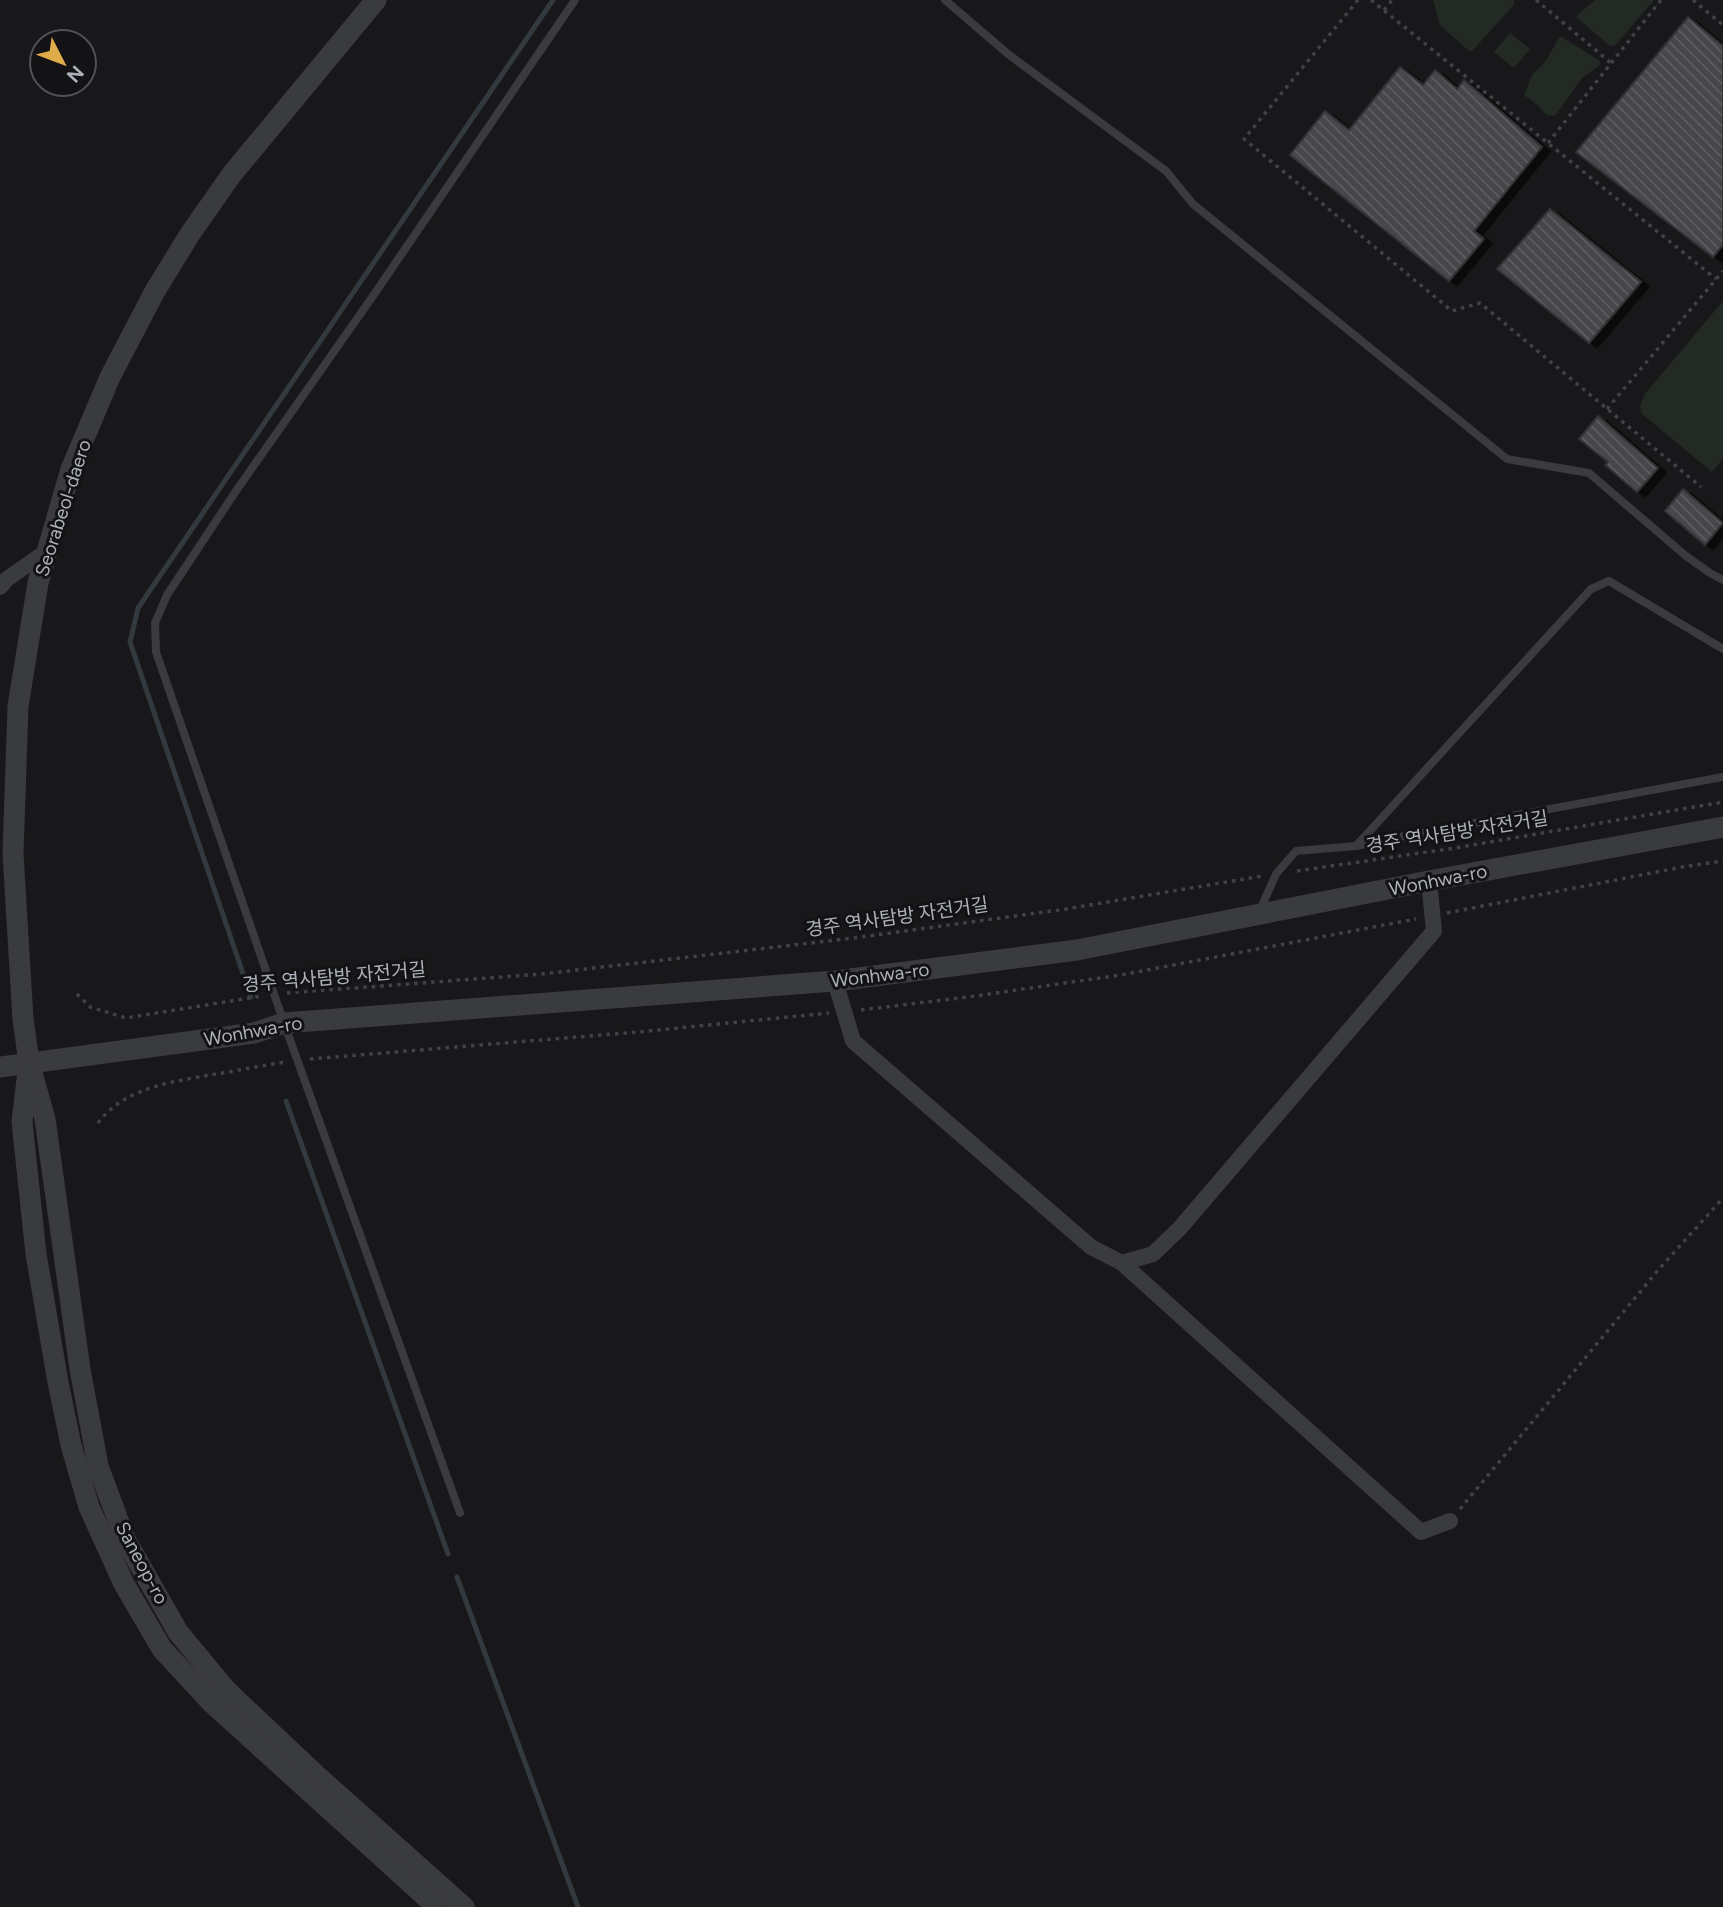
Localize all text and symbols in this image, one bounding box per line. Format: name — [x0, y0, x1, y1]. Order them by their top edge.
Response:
north arrow — [28, 28, 98, 98]
text: N — [62, 61, 89, 87]
street label: Seorabeol-daero — [30, 437, 96, 579]
street label: 경주 역사탐방 자전거길 — [1364, 806, 1550, 858]
street label: Wonhwa-ro — [1387, 859, 1489, 901]
street label: 경주 역사탐방 자전거길 — [804, 893, 990, 941]
street label: 경주 역사탐방 자전거길 — [241, 958, 427, 996]
street label: Wonhwa-ro — [829, 958, 931, 992]
street label: Wonhwa-ro — [202, 1011, 304, 1051]
street label: Saneop-ro — [111, 1518, 173, 1608]

